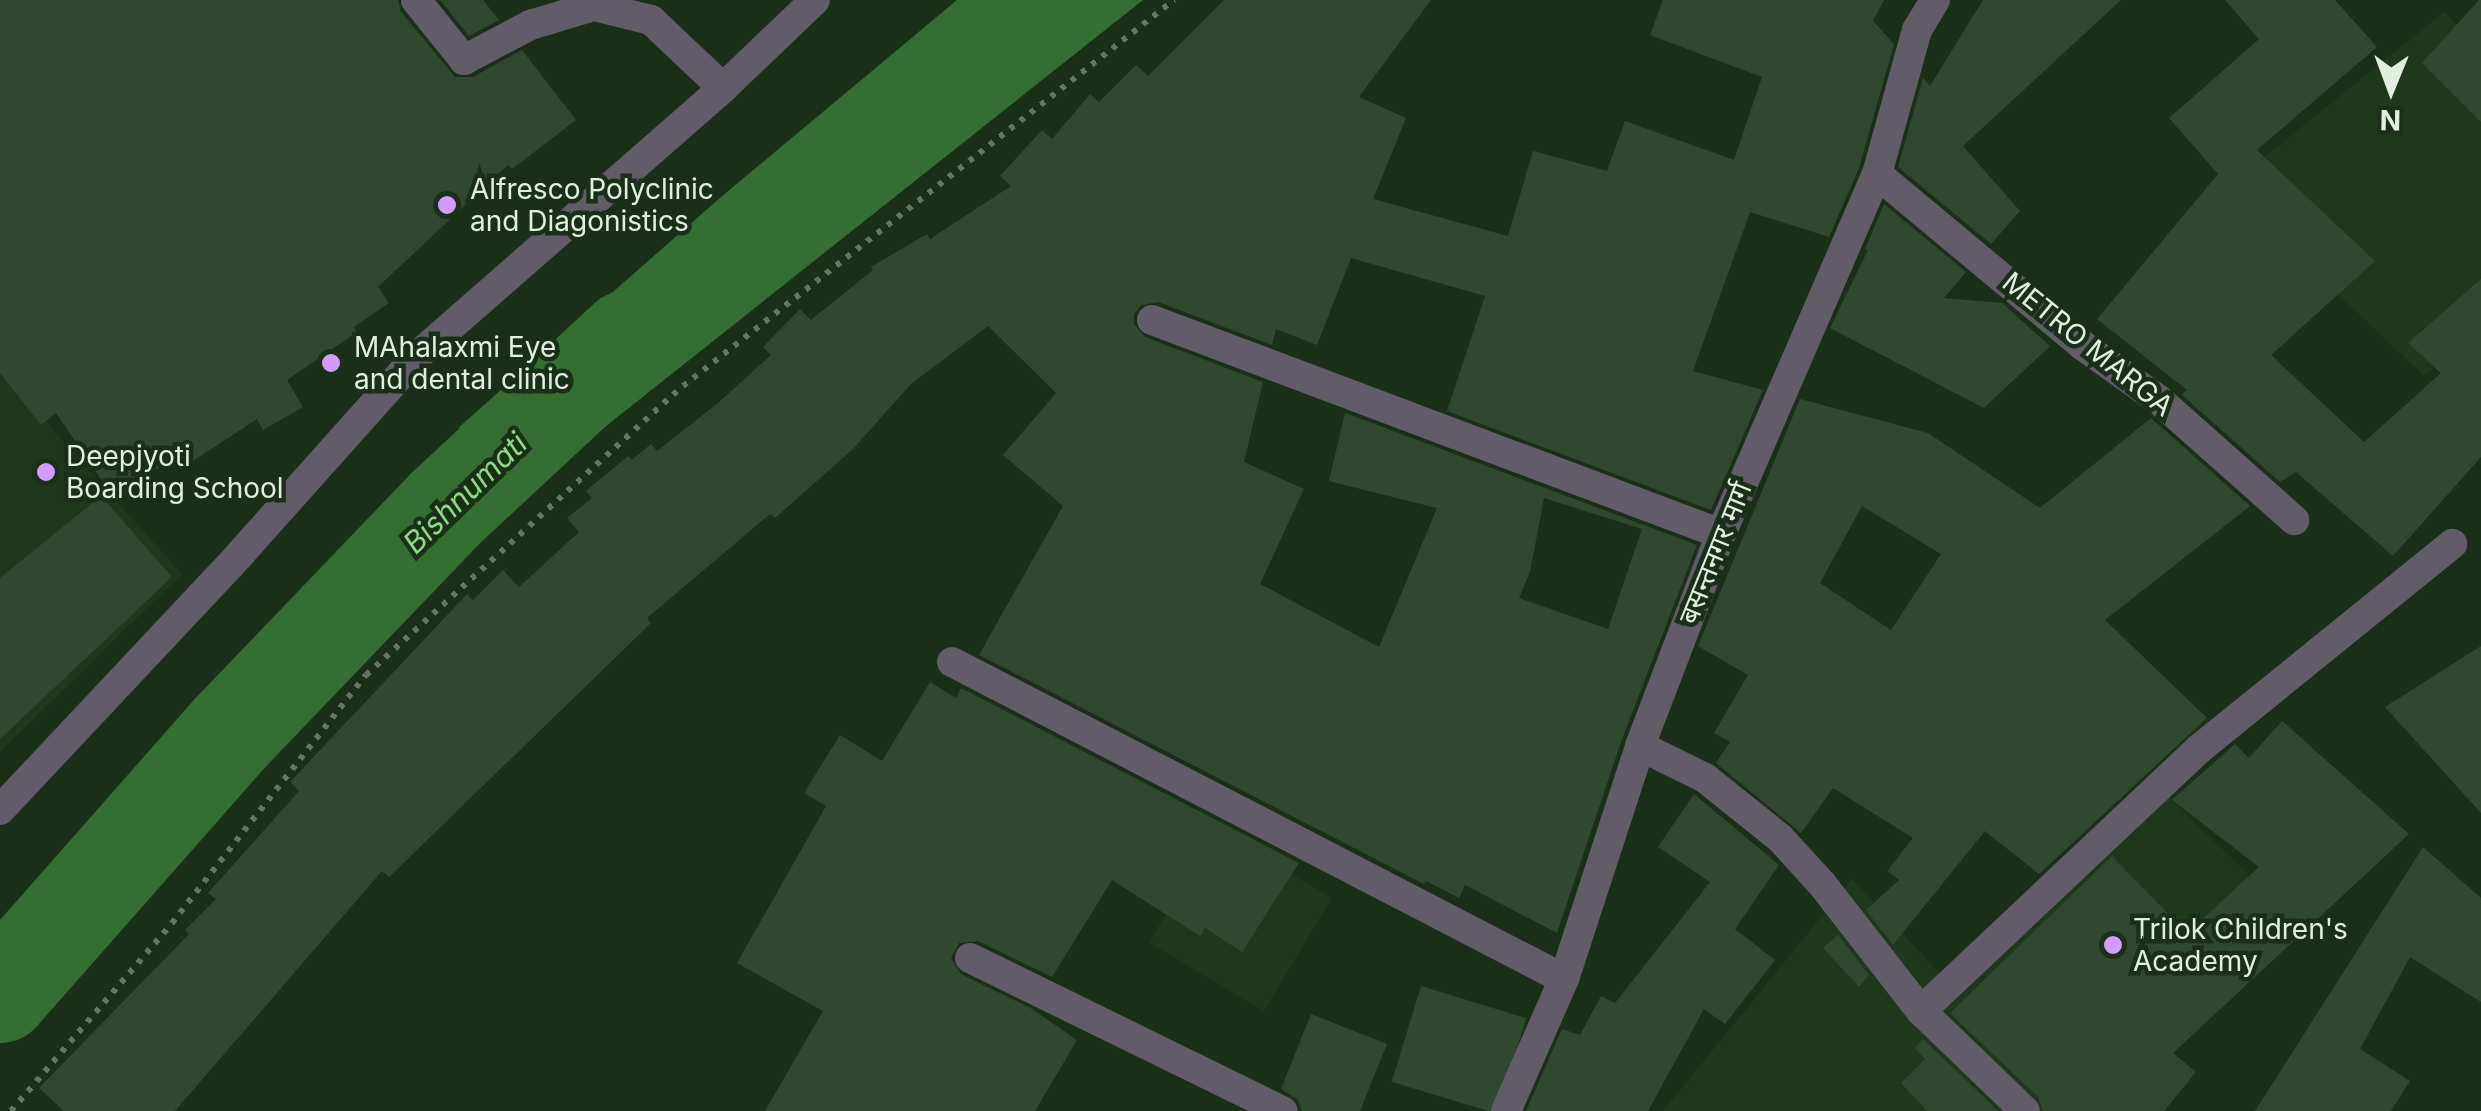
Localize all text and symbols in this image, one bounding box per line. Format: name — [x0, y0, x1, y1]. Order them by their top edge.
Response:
north arrow — [2341, 40, 2441, 140]
text: N — [2380, 103, 2401, 137]
place label: Alfresco Polyclinic and Diagonistics — [470, 172, 714, 238]
marker: Alfresco Polyclinic and Diagonistics — [434, 192, 460, 218]
street label: METRO MARGA — [1996, 265, 2180, 423]
place label: MAhalaxmi Eye and dental clinic — [354, 330, 570, 396]
marker: MAhalaxmi Eye and dental clinic — [318, 350, 344, 376]
water label: Bishnumati — [396, 425, 534, 561]
place label: Deepjyoti Boarding School — [66, 439, 284, 505]
marker: Deepjyoti Boarding School — [35, 461, 57, 483]
street label: बसन्तनगर मार्ग — [1671, 477, 1759, 629]
place label: Trilok Children's Academy — [2133, 912, 2348, 978]
marker: Trilok Children's Academy — [2102, 934, 2124, 956]

